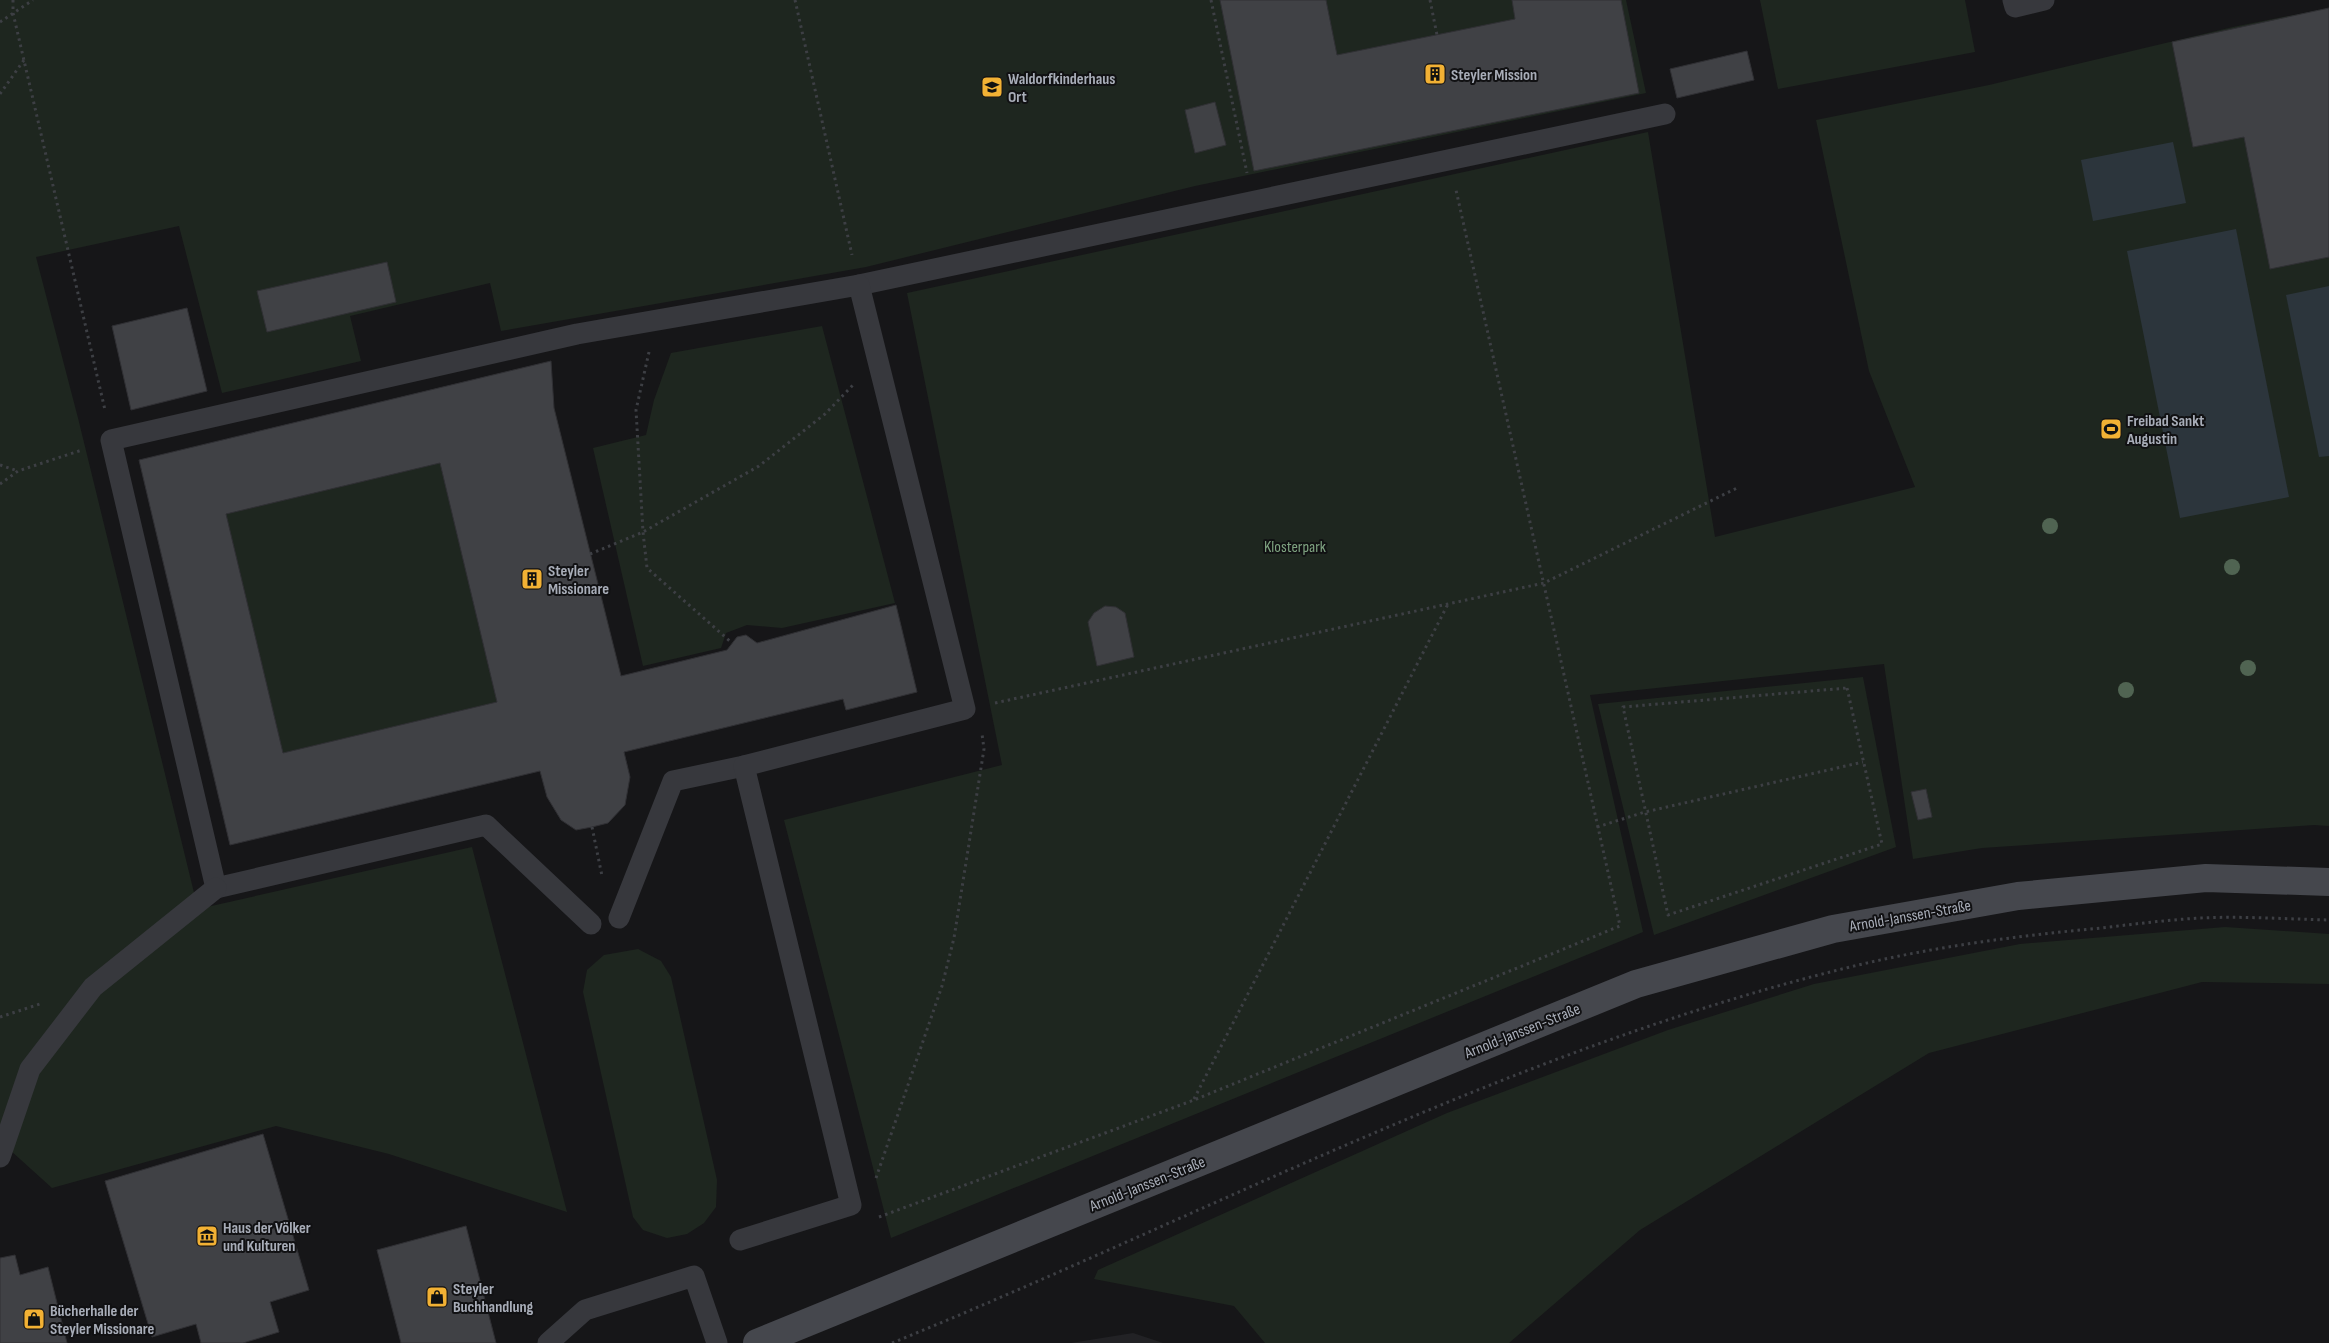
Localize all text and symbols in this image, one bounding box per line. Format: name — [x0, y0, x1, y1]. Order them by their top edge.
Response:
building icon: Steyler Mission — [1423, 62, 1447, 86]
place label: Steyler Mission — [1451, 66, 1537, 85]
place label: Waldorfkinderhaus Ort — [1008, 70, 1115, 107]
school or university icon: Waldorfkinderhaus Ort — [980, 75, 1004, 99]
place label: Freibad Sankt Augustin — [2126, 412, 2204, 449]
sports icon: Freibad Sankt Augustin — [2099, 417, 2123, 441]
park label: Klosterpark — [1264, 538, 1326, 557]
place label: Steyler Missionare — [548, 562, 609, 599]
building icon: Steyler Missionare — [520, 567, 544, 591]
street label: Arnold-Janssen-Straße — [1847, 896, 1972, 937]
street label: Arnold-Janssen-Straße — [1461, 1000, 1583, 1064]
street label: Arnold-Janssen-Straße — [1086, 1153, 1208, 1217]
place label: Haus der Völker und Kulturen — [223, 1219, 311, 1256]
museum icon: Haus der Völker und Kulturen — [195, 1224, 219, 1248]
place label: Steyler Buchhandlung — [453, 1280, 534, 1317]
shop icon: Steyler Buchhandlung — [425, 1285, 449, 1309]
place label: Bücherhalle der Steyler Missionare — [50, 1302, 154, 1339]
shop icon: Bücherhalle der Steyler Missionare — [22, 1307, 46, 1331]

